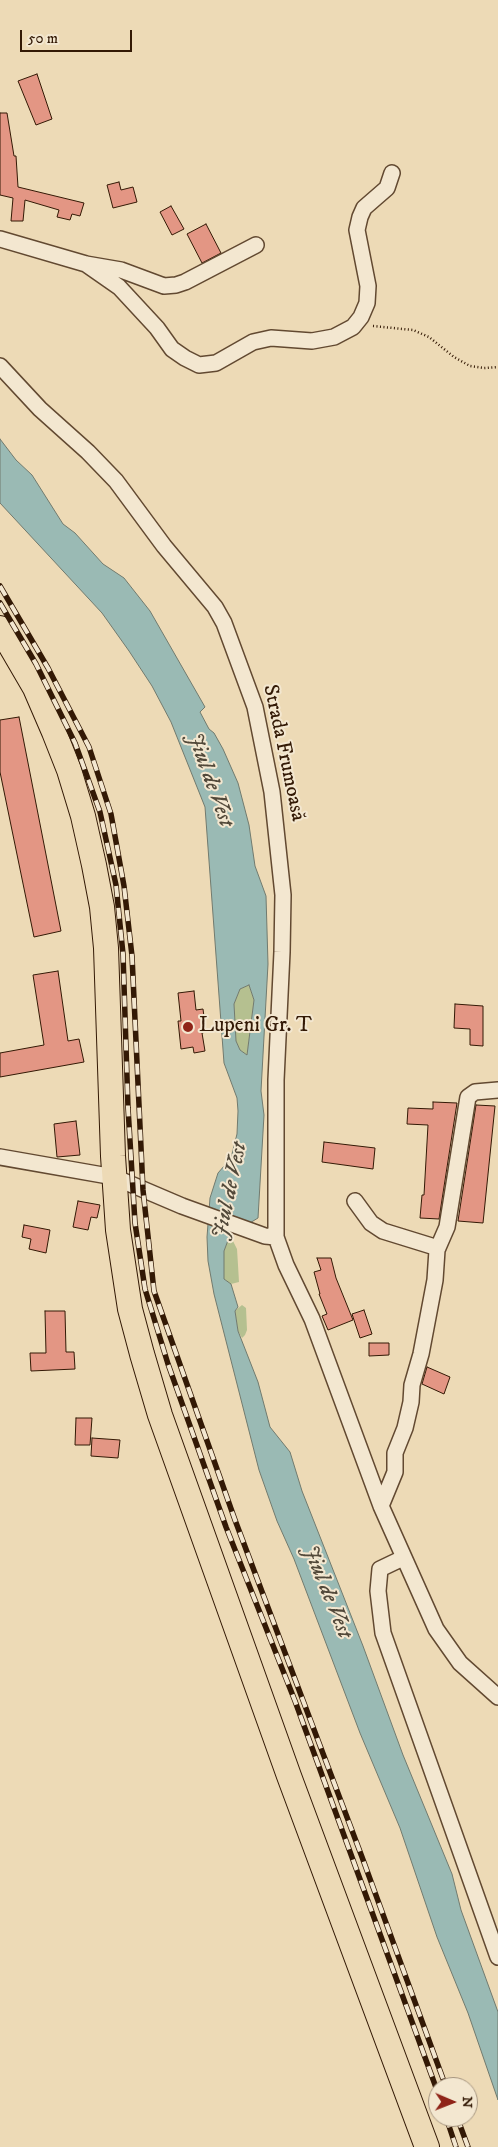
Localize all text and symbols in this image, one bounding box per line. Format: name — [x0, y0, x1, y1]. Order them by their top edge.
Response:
scale bar — [22, 20, 135, 52]
text: 50 m — [28, 29, 58, 48]
street label: Strada Frumoasă — [256, 682, 310, 824]
water label: Jiul de Vest — [180, 729, 238, 831]
place label: Lupeni Gr. T — [199, 1014, 312, 1040]
marker: Lupeni Gr. T — [181, 1020, 195, 1034]
water label: Jiul de Vest — [208, 1140, 254, 1242]
water label: Jiul de Vest — [295, 1541, 357, 1643]
north arrow — [428, 2077, 478, 2127]
text: N — [458, 2096, 476, 2108]

